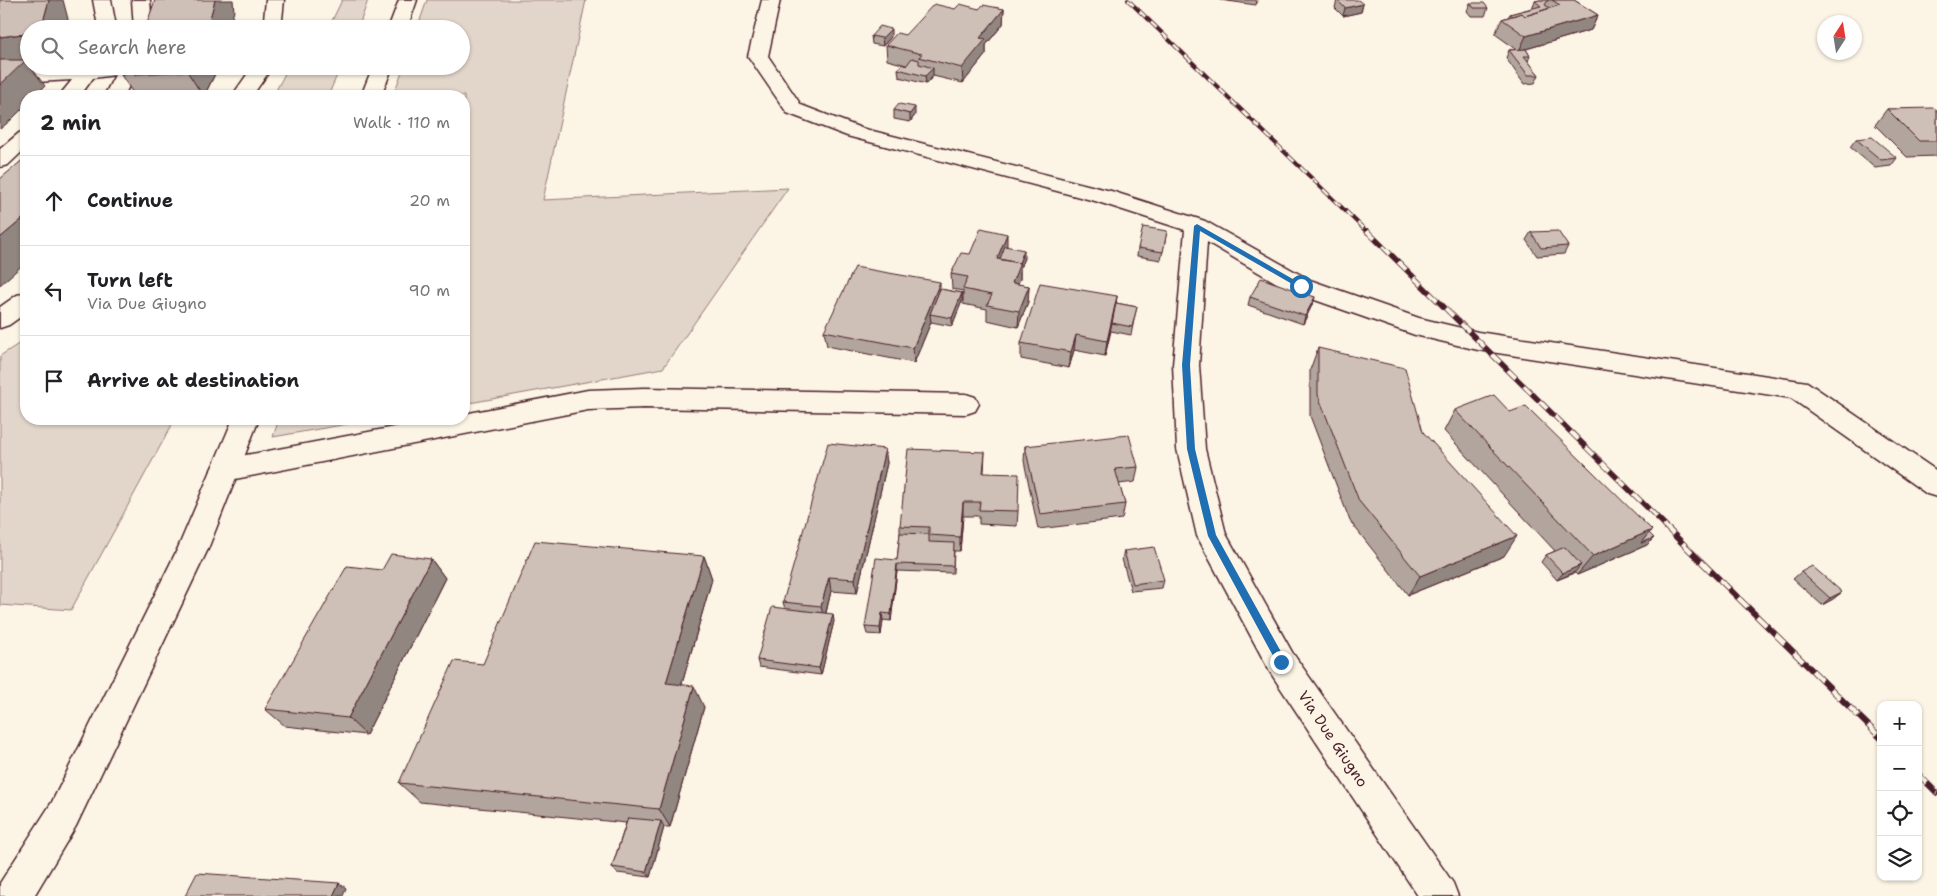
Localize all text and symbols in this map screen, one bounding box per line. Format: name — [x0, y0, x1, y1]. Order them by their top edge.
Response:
north arrow — [1817, 15, 1862, 60]
search box — [20, 20, 470, 75]
icon: search — [38, 34, 66, 62]
text: Search here — [78, 35, 187, 60]
text: 2 min — [40, 109, 101, 137]
text: Walk · 110 m — [353, 112, 450, 133]
icon: ahead — [40, 187, 68, 215]
text: Continue — [87, 188, 173, 213]
text: 20 m — [409, 190, 450, 211]
text: Turn left — [87, 268, 173, 293]
route start — [1290, 275, 1313, 298]
icon: left — [40, 277, 68, 305]
text: 90 m — [409, 280, 450, 301]
text: Via Due Giugno — [87, 293, 207, 314]
icon: arrive — [40, 367, 68, 395]
text: Arrive at destination — [87, 368, 299, 393]
route end — [1270, 651, 1293, 674]
street label: Via Due Giugno — [1293, 687, 1373, 791]
map controls — [1877, 701, 1922, 881]
button: + — [1877, 701, 1922, 746]
button: − — [1877, 746, 1922, 791]
button: locate — [1877, 791, 1922, 836]
button: layers — [1877, 836, 1922, 881]

